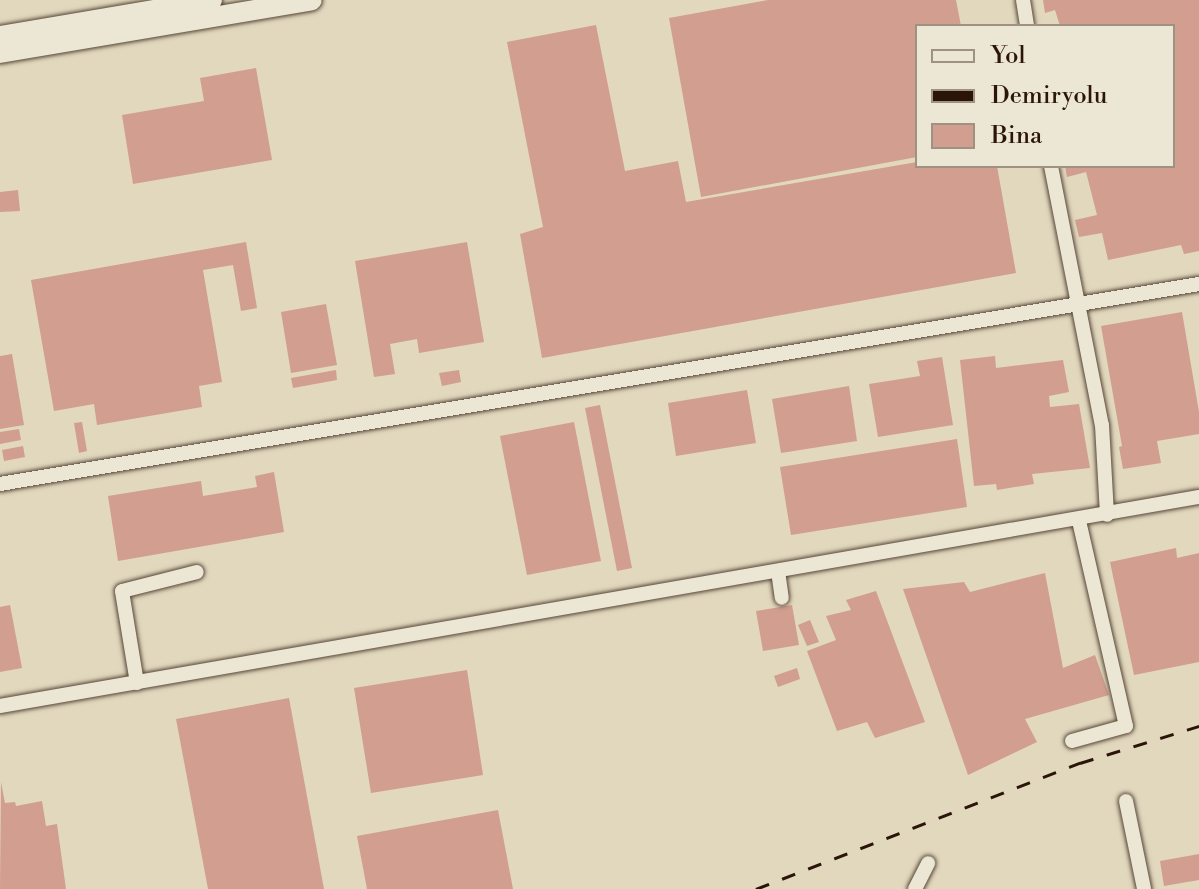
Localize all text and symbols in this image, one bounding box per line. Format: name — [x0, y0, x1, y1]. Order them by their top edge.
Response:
legend — [915, 24, 1175, 168]
text: Yol — [991, 41, 1026, 71]
text: Demiryolu — [991, 81, 1107, 111]
text: Bina — [991, 121, 1042, 151]

